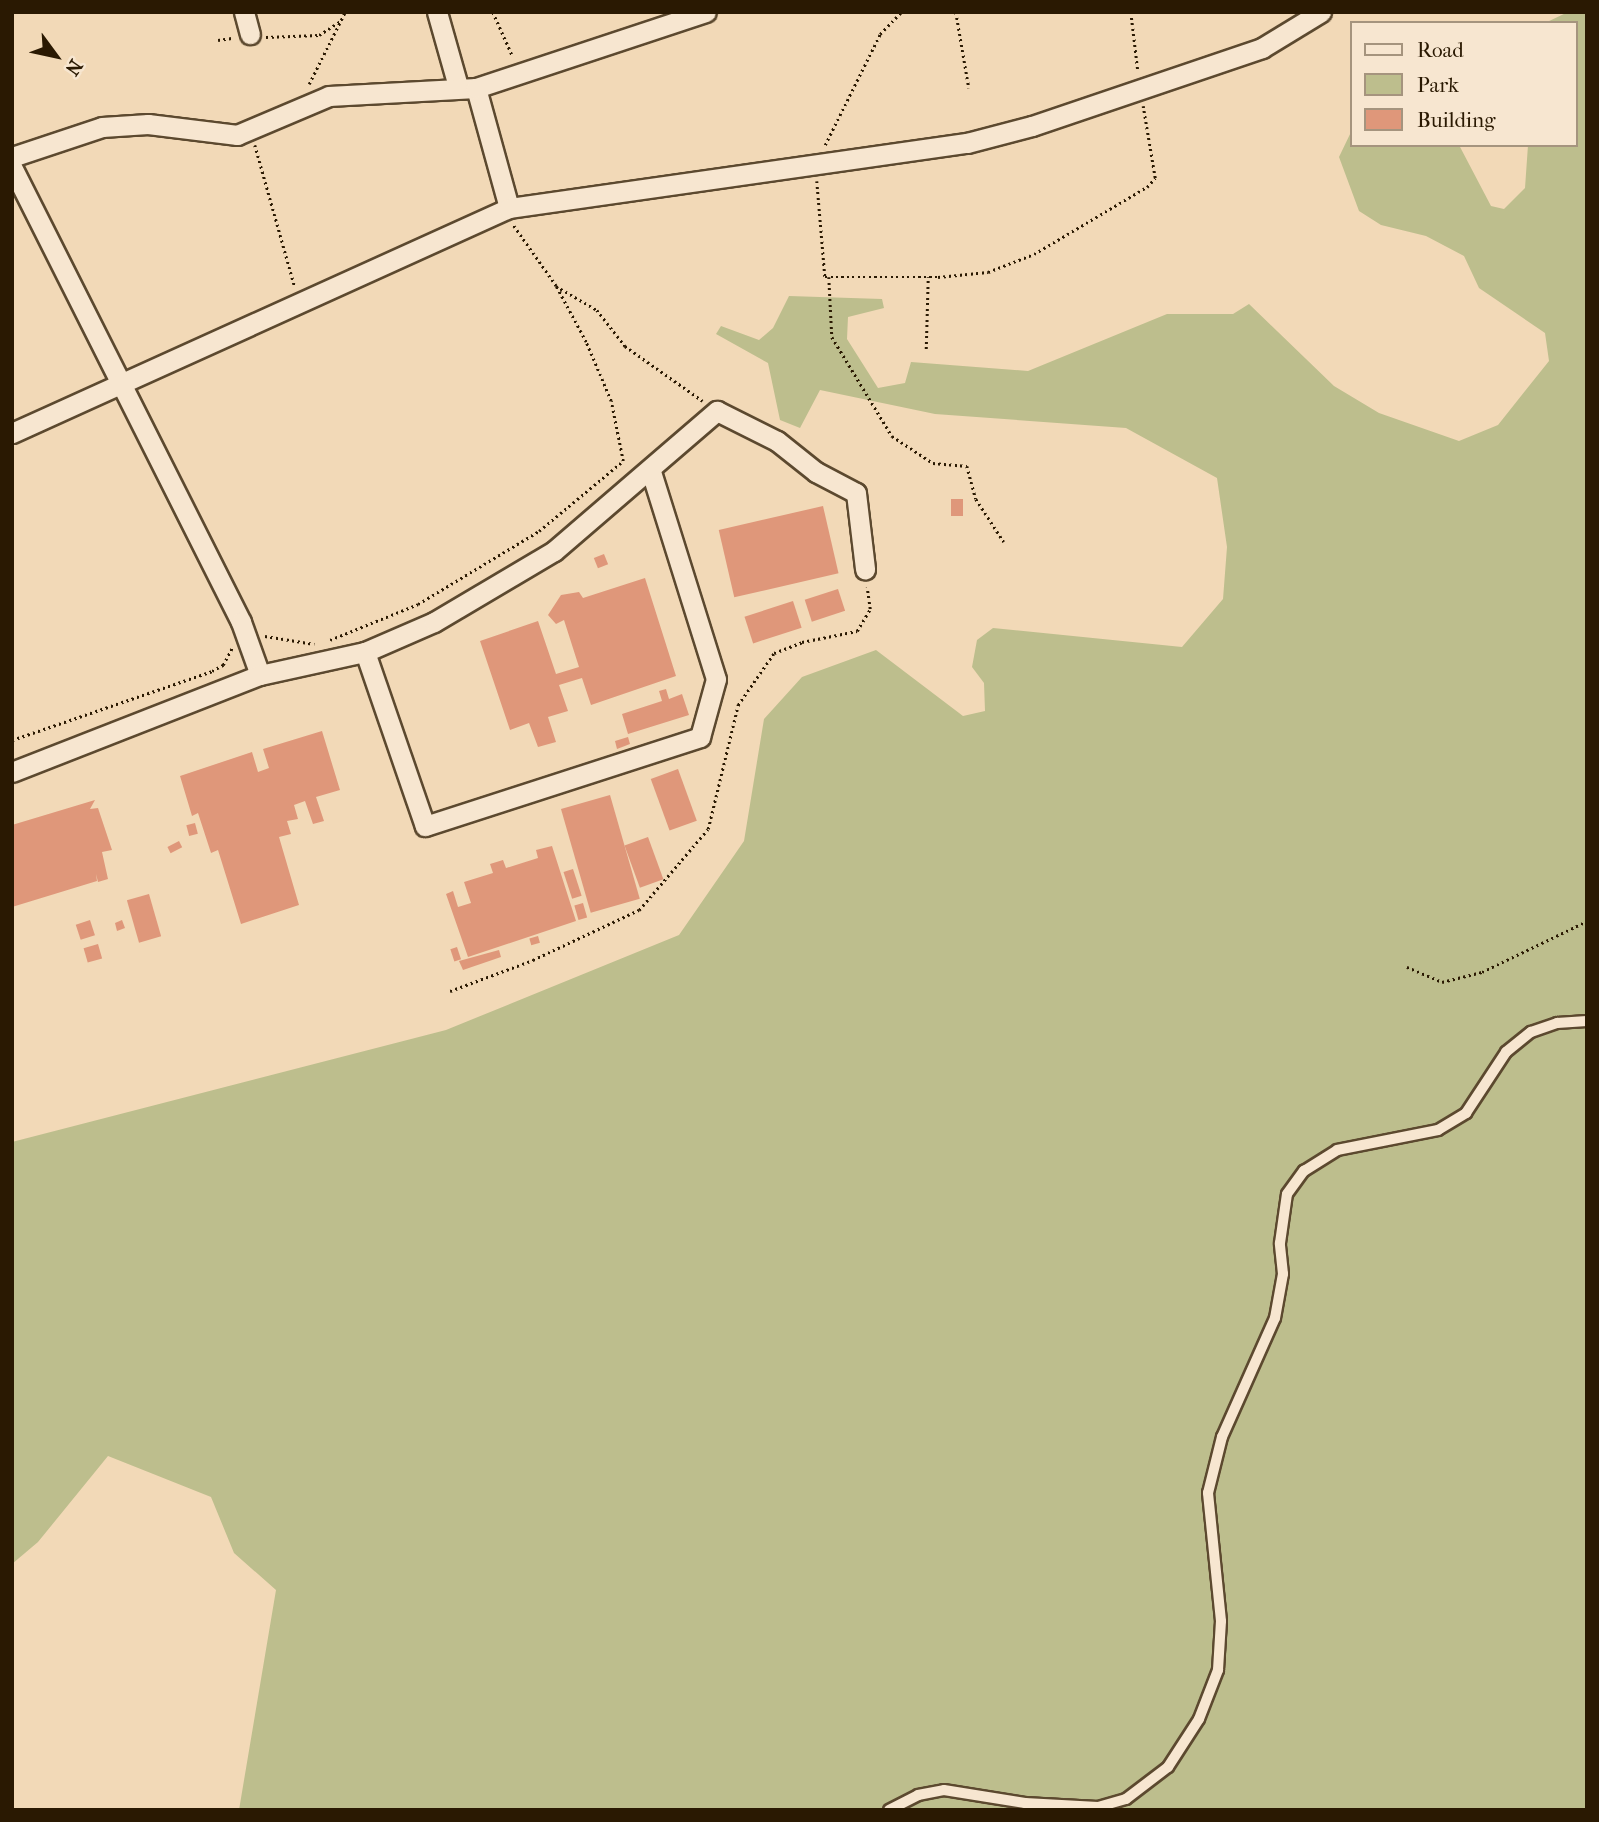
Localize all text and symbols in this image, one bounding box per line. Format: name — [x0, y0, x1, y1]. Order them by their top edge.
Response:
north arrow — [21, 21, 91, 91]
legend — [1350, 21, 1578, 147]
text: Road — [1417, 38, 1464, 62]
text: N — [60, 55, 87, 79]
text: Park — [1417, 73, 1459, 97]
text: Building — [1417, 108, 1495, 132]

